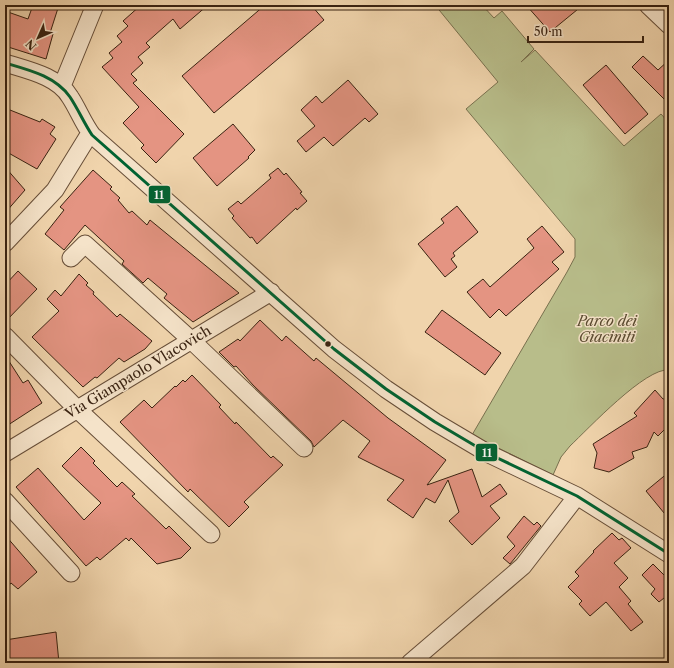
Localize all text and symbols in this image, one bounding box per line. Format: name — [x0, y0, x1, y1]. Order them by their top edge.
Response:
north arrow — [18, 18, 58, 58]
scale bar — [528, 18, 643, 44]
text: 50 m — [534, 24, 563, 39]
text: N — [22, 36, 39, 53]
line badge: 11 — [148, 185, 171, 204]
text: 11 — [154, 188, 164, 202]
park label: Parco dei Giaciniti — [576, 312, 638, 346]
street label: Via Giampaolo Vlacovich — [61, 321, 215, 423]
unlabelled marker — [323, 339, 333, 349]
line badge: 11 — [475, 443, 498, 462]
text: 11 — [482, 446, 492, 460]

